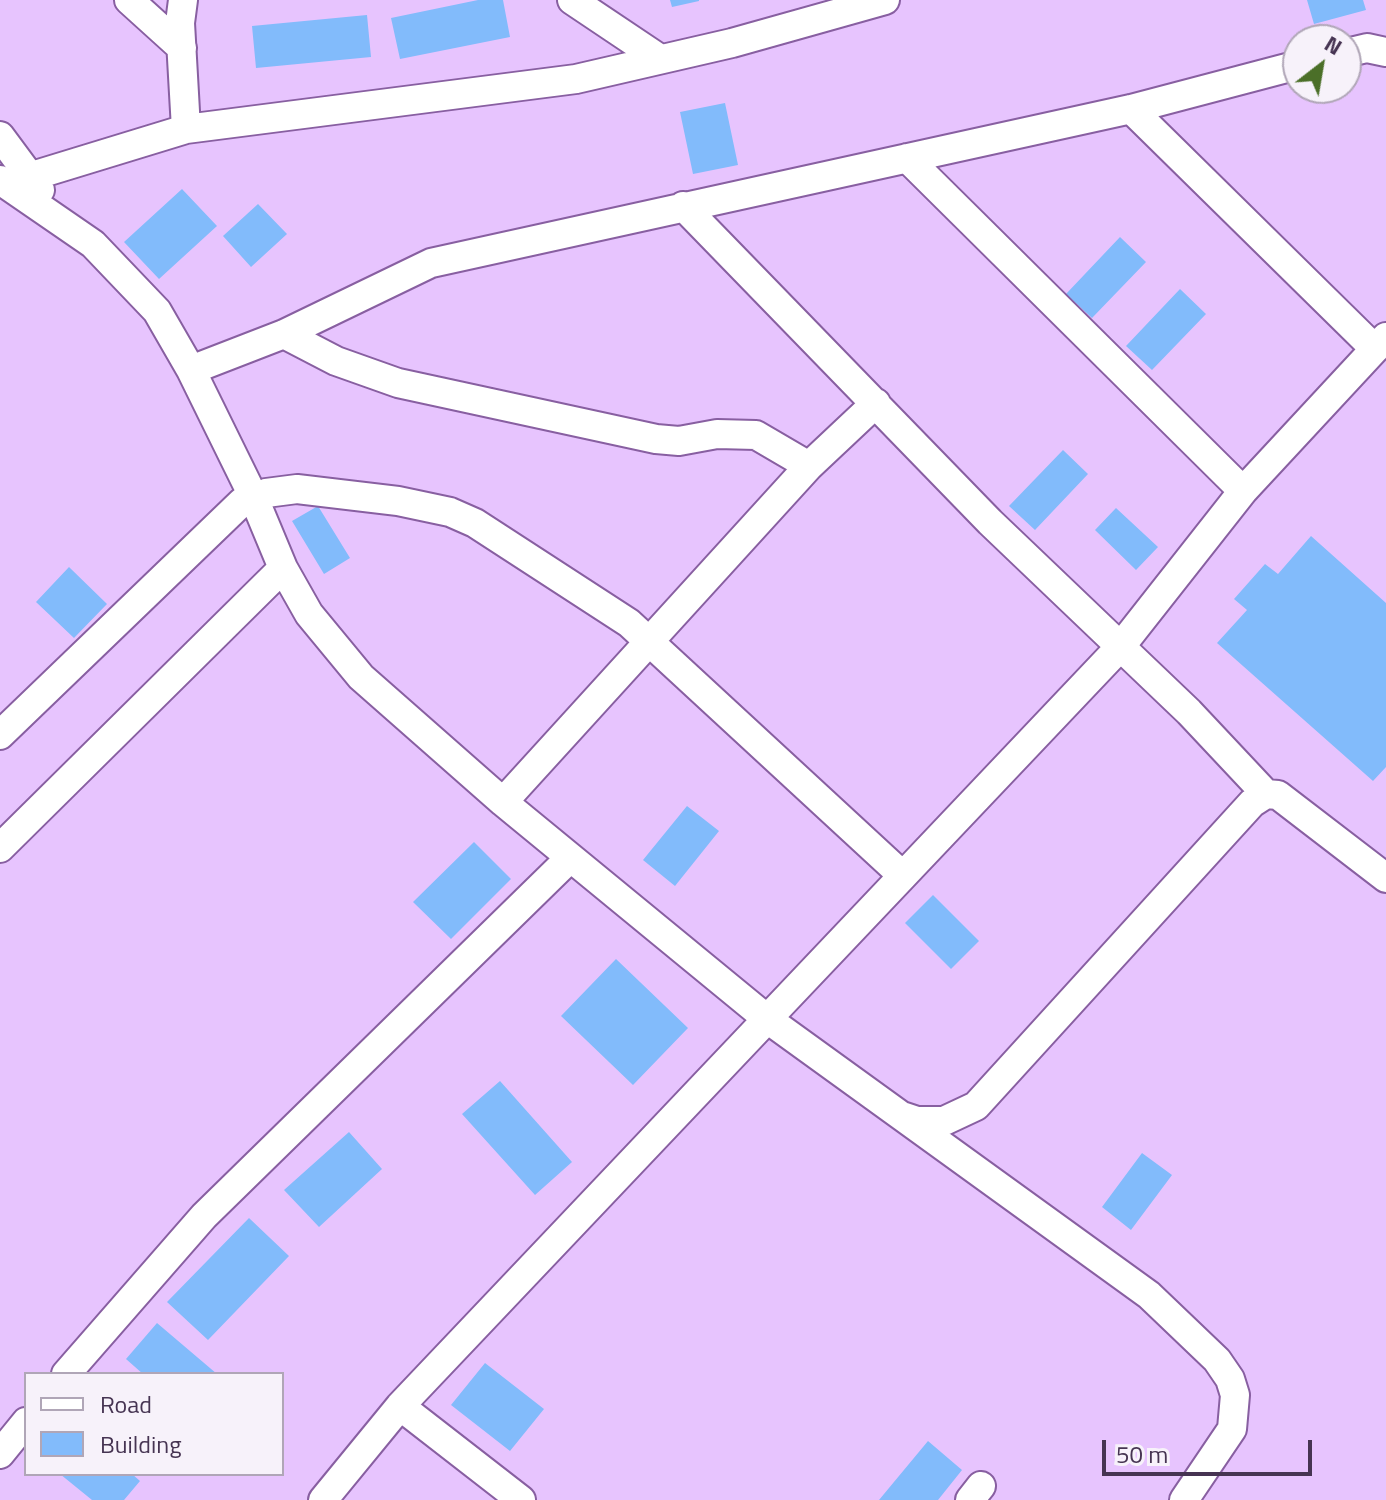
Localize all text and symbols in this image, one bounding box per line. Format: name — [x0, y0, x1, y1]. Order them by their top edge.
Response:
north arrow — [1282, 24, 1362, 104]
text: N — [1318, 27, 1349, 64]
legend — [24, 1372, 284, 1476]
text: Road — [100, 1386, 152, 1422]
scale bar — [1106, 1424, 1316, 1474]
text: Building — [100, 1426, 182, 1462]
text: 50 m — [1116, 1436, 1168, 1472]

